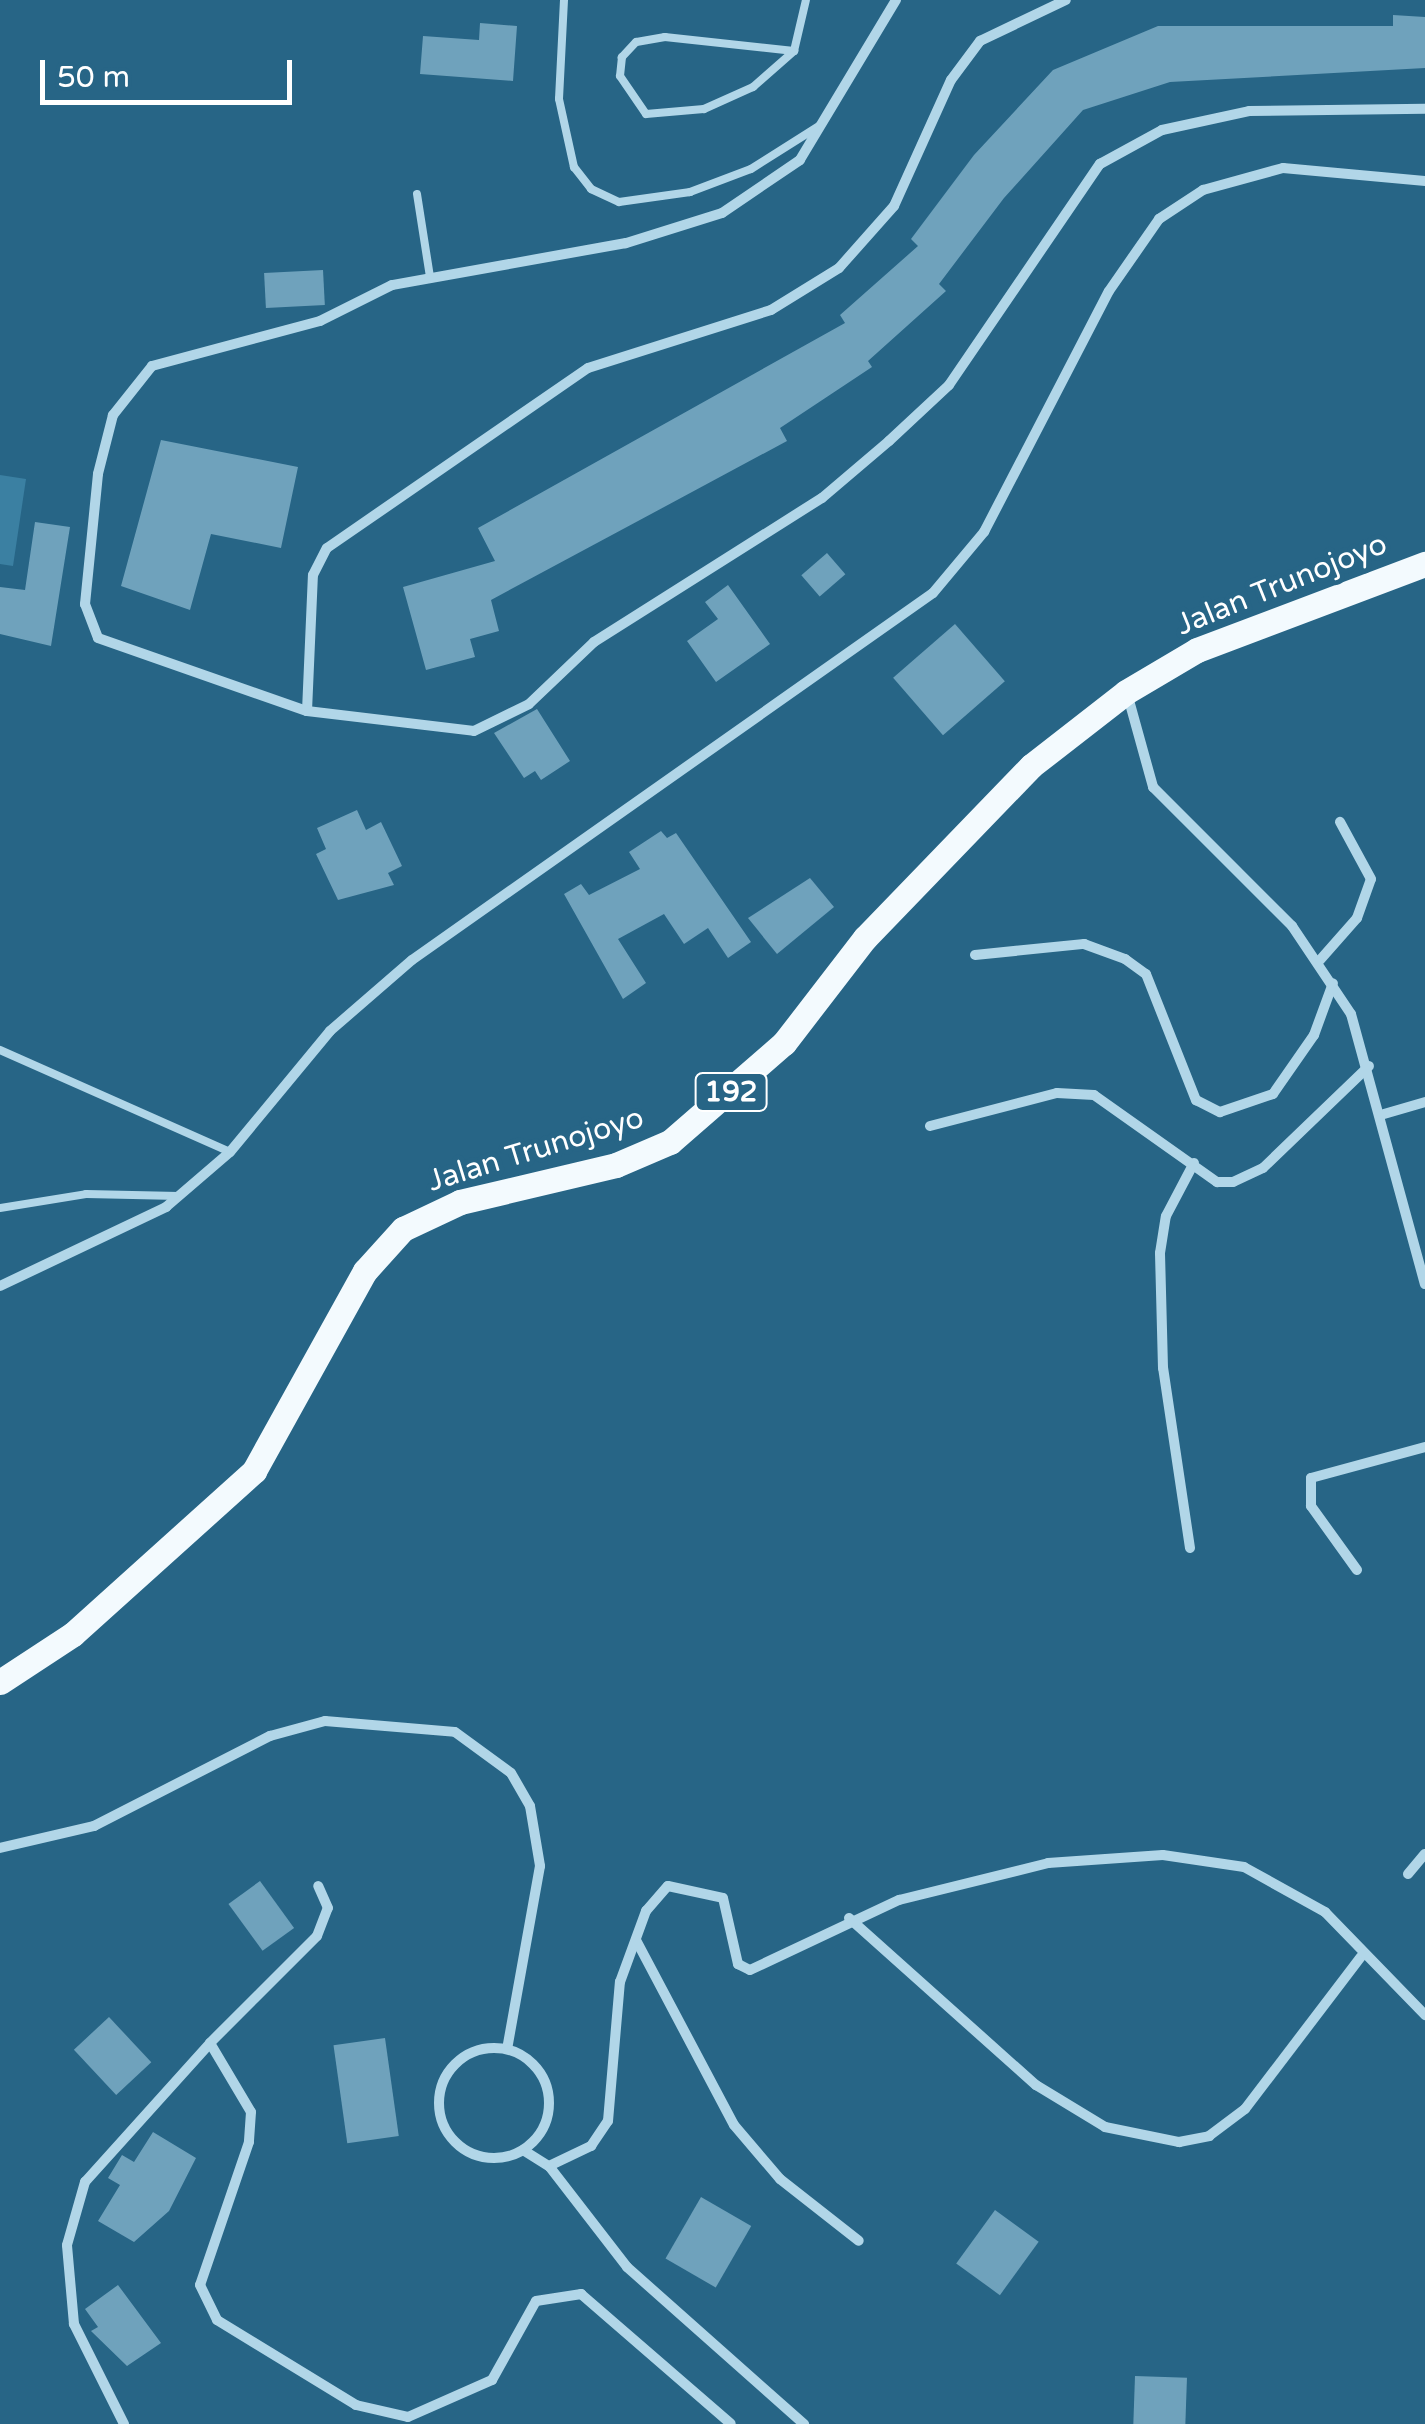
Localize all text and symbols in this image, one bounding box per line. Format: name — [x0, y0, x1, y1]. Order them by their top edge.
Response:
scale bar — [45, 40, 298, 102]
text: 50 m — [57, 59, 130, 96]
street label: Jalan Trunojoyo — [1172, 526, 1392, 644]
road number: 192 — [694, 1069, 768, 1115]
street label: Jalan Trunojoyo — [424, 1100, 648, 1200]

